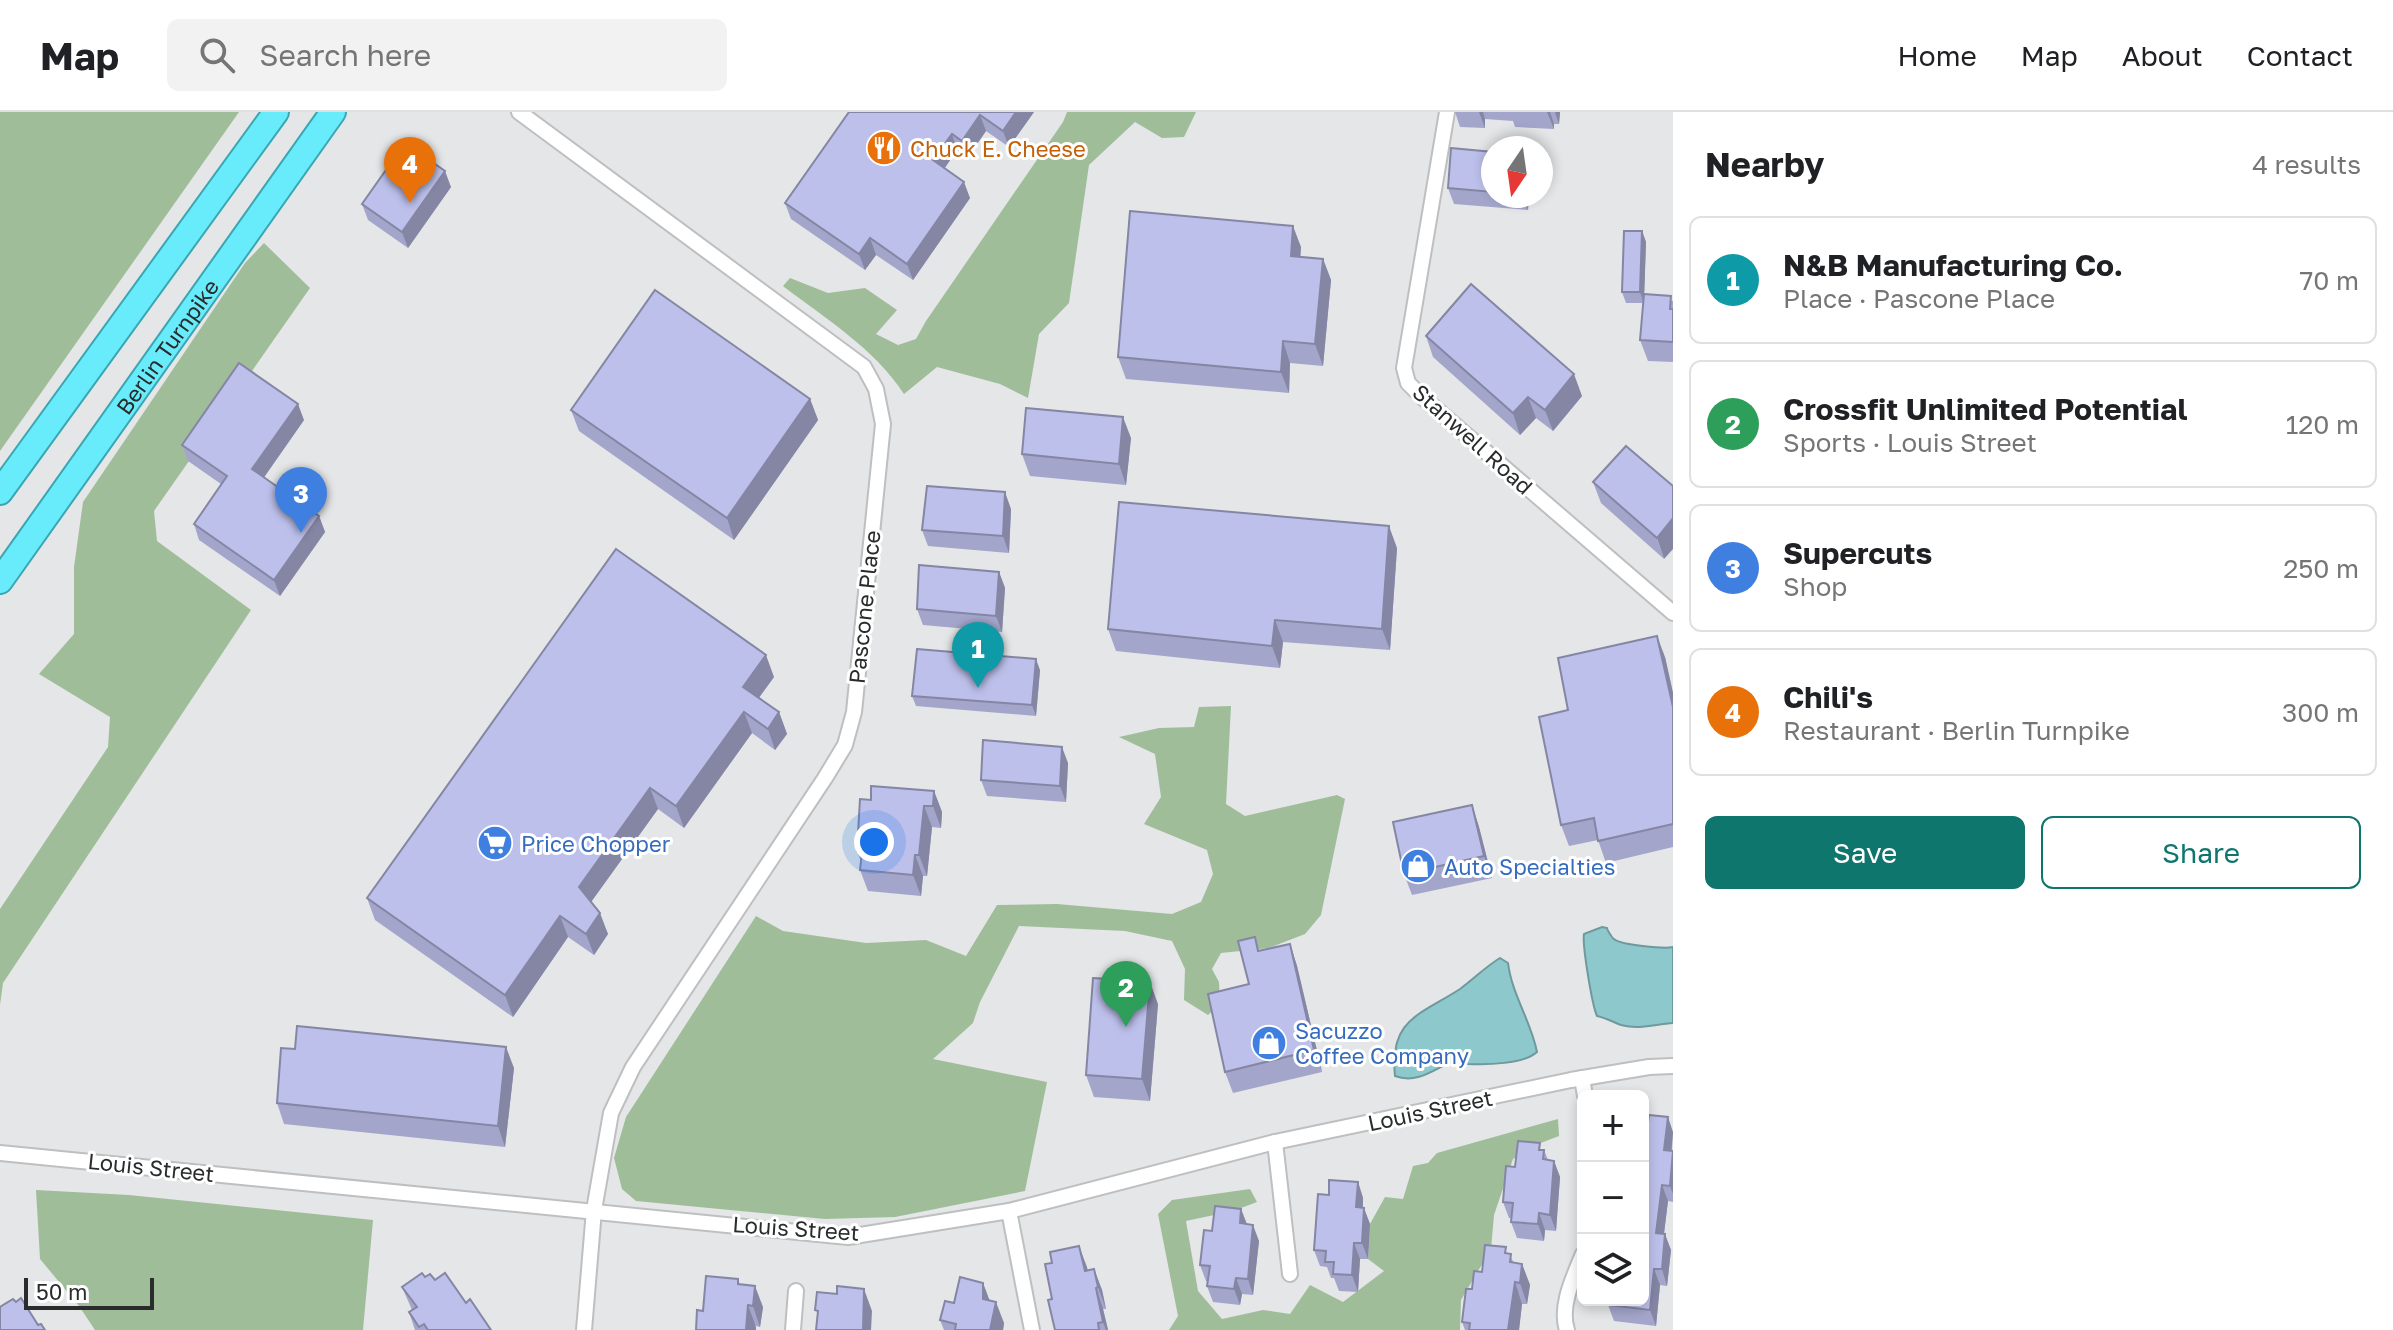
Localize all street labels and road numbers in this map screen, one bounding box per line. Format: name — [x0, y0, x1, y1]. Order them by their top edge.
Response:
street label: Berlin Turnpike — [110, 273, 224, 419]
street label: Stanwell Road — [1407, 378, 1539, 500]
street label: Pascone Place — [843, 529, 885, 685]
street label: Louis Street — [1365, 1084, 1495, 1136]
street label: Louis Street — [86, 1147, 216, 1187]
street label: Louis Street — [732, 1210, 860, 1246]

